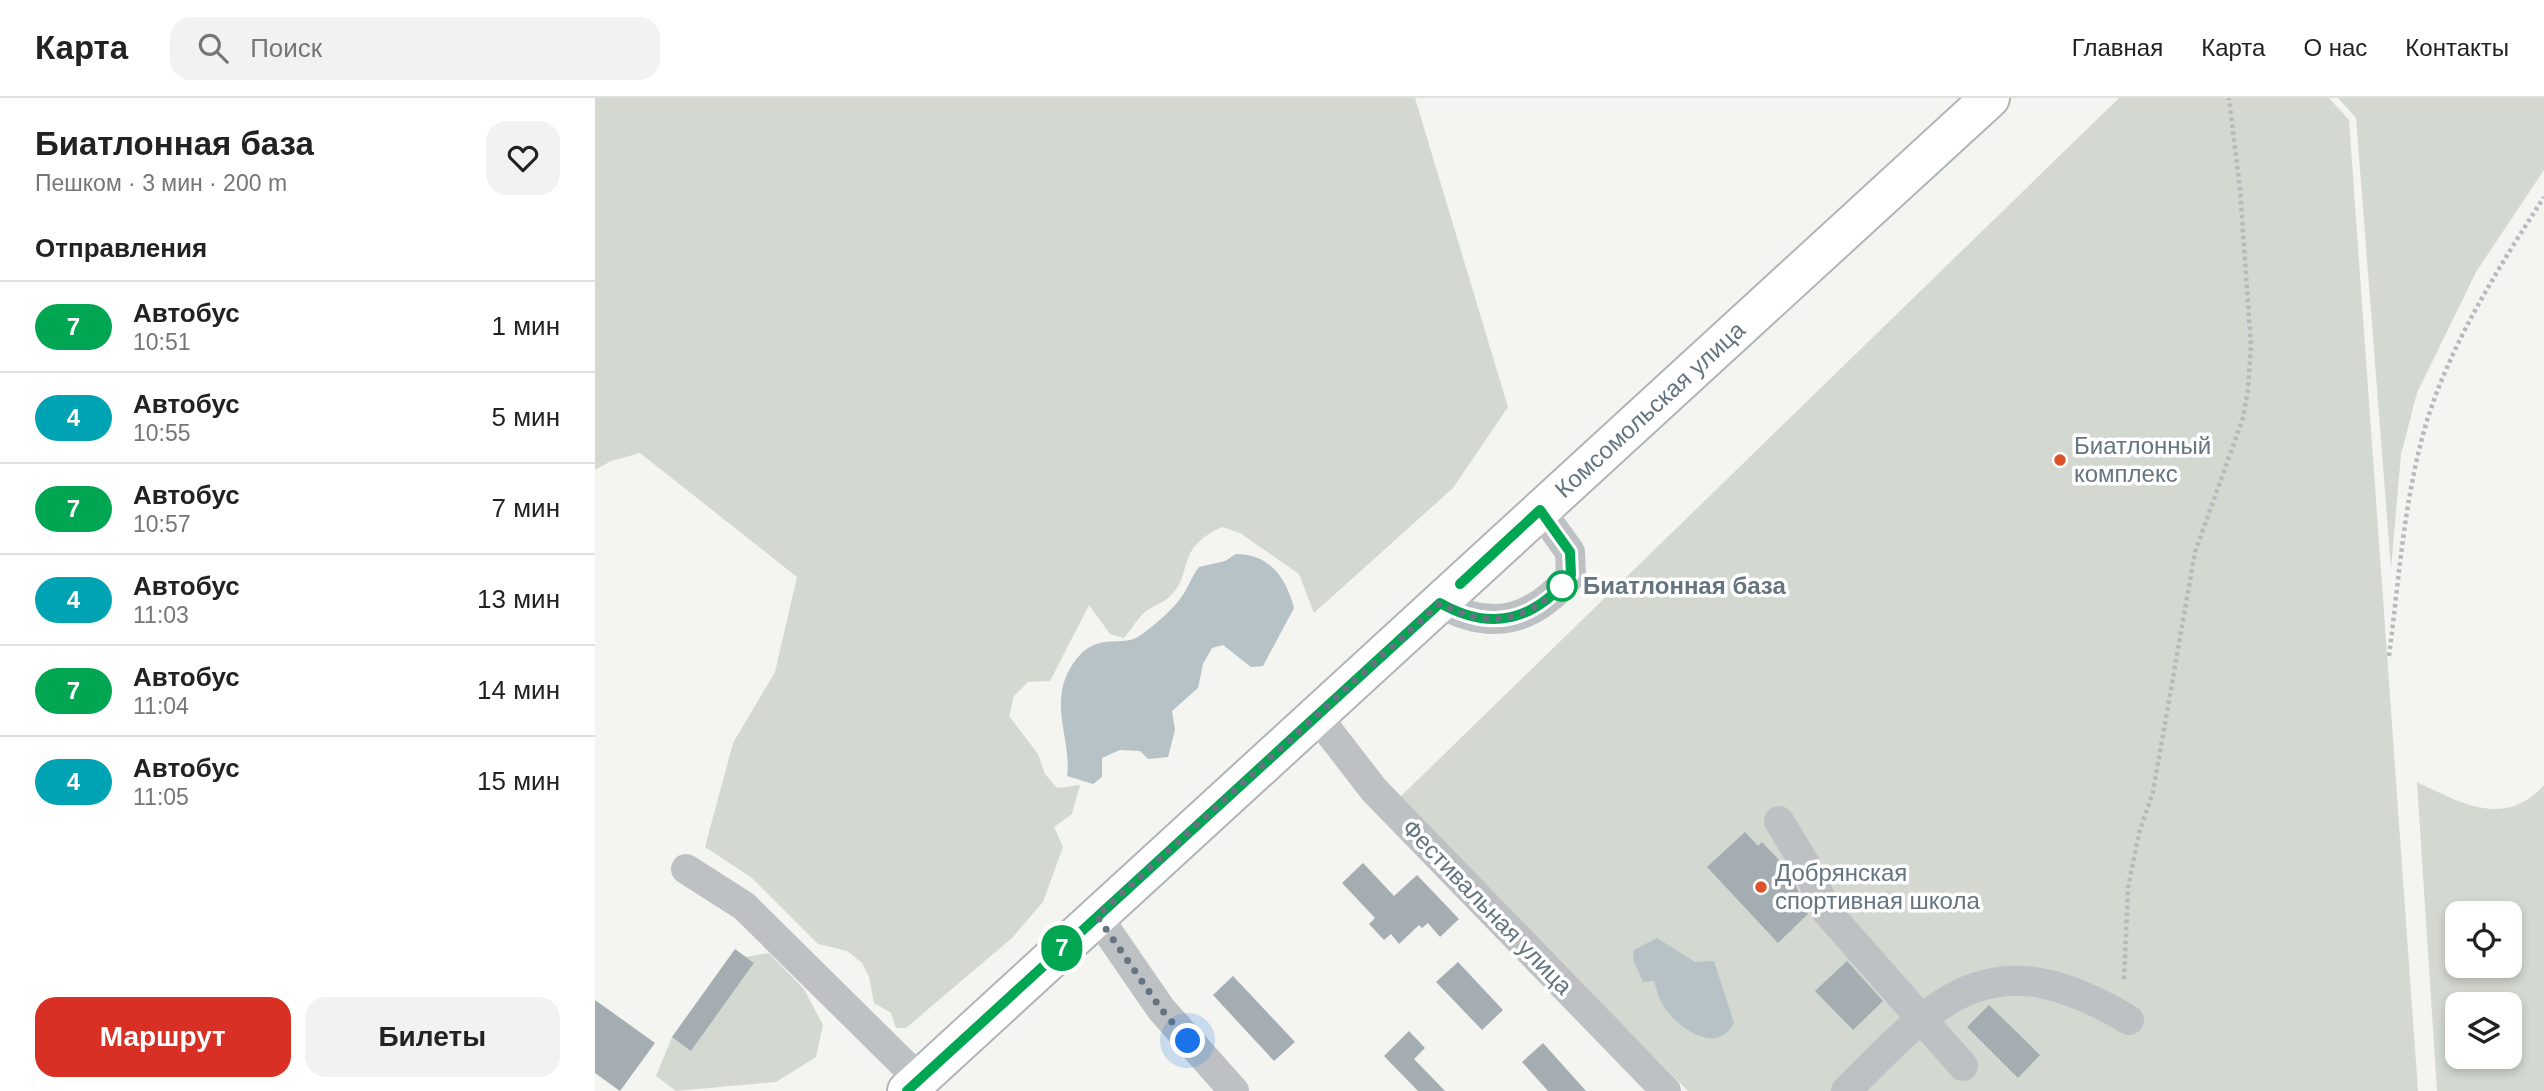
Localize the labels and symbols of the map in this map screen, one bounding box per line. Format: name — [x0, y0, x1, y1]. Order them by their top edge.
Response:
street label: Комсомольская улица — [1549, 315, 1750, 503]
place label: Биатлонный комплекс — [2074, 432, 2211, 487]
marker: Биатлонный комплекс — [2052, 452, 2068, 468]
marker: Биатлонная база — [1547, 571, 1577, 601]
place label: Биатлонная база — [1583, 572, 1786, 599]
street label: Фестивальная улица — [1397, 814, 1578, 1000]
place label: Добрянская спортивная школа — [1775, 859, 1980, 914]
marker: Добрянская спортивная школа — [1753, 879, 1769, 895]
line badge: 7 — [1039, 925, 1085, 971]
your location — [1170, 1023, 1205, 1058]

